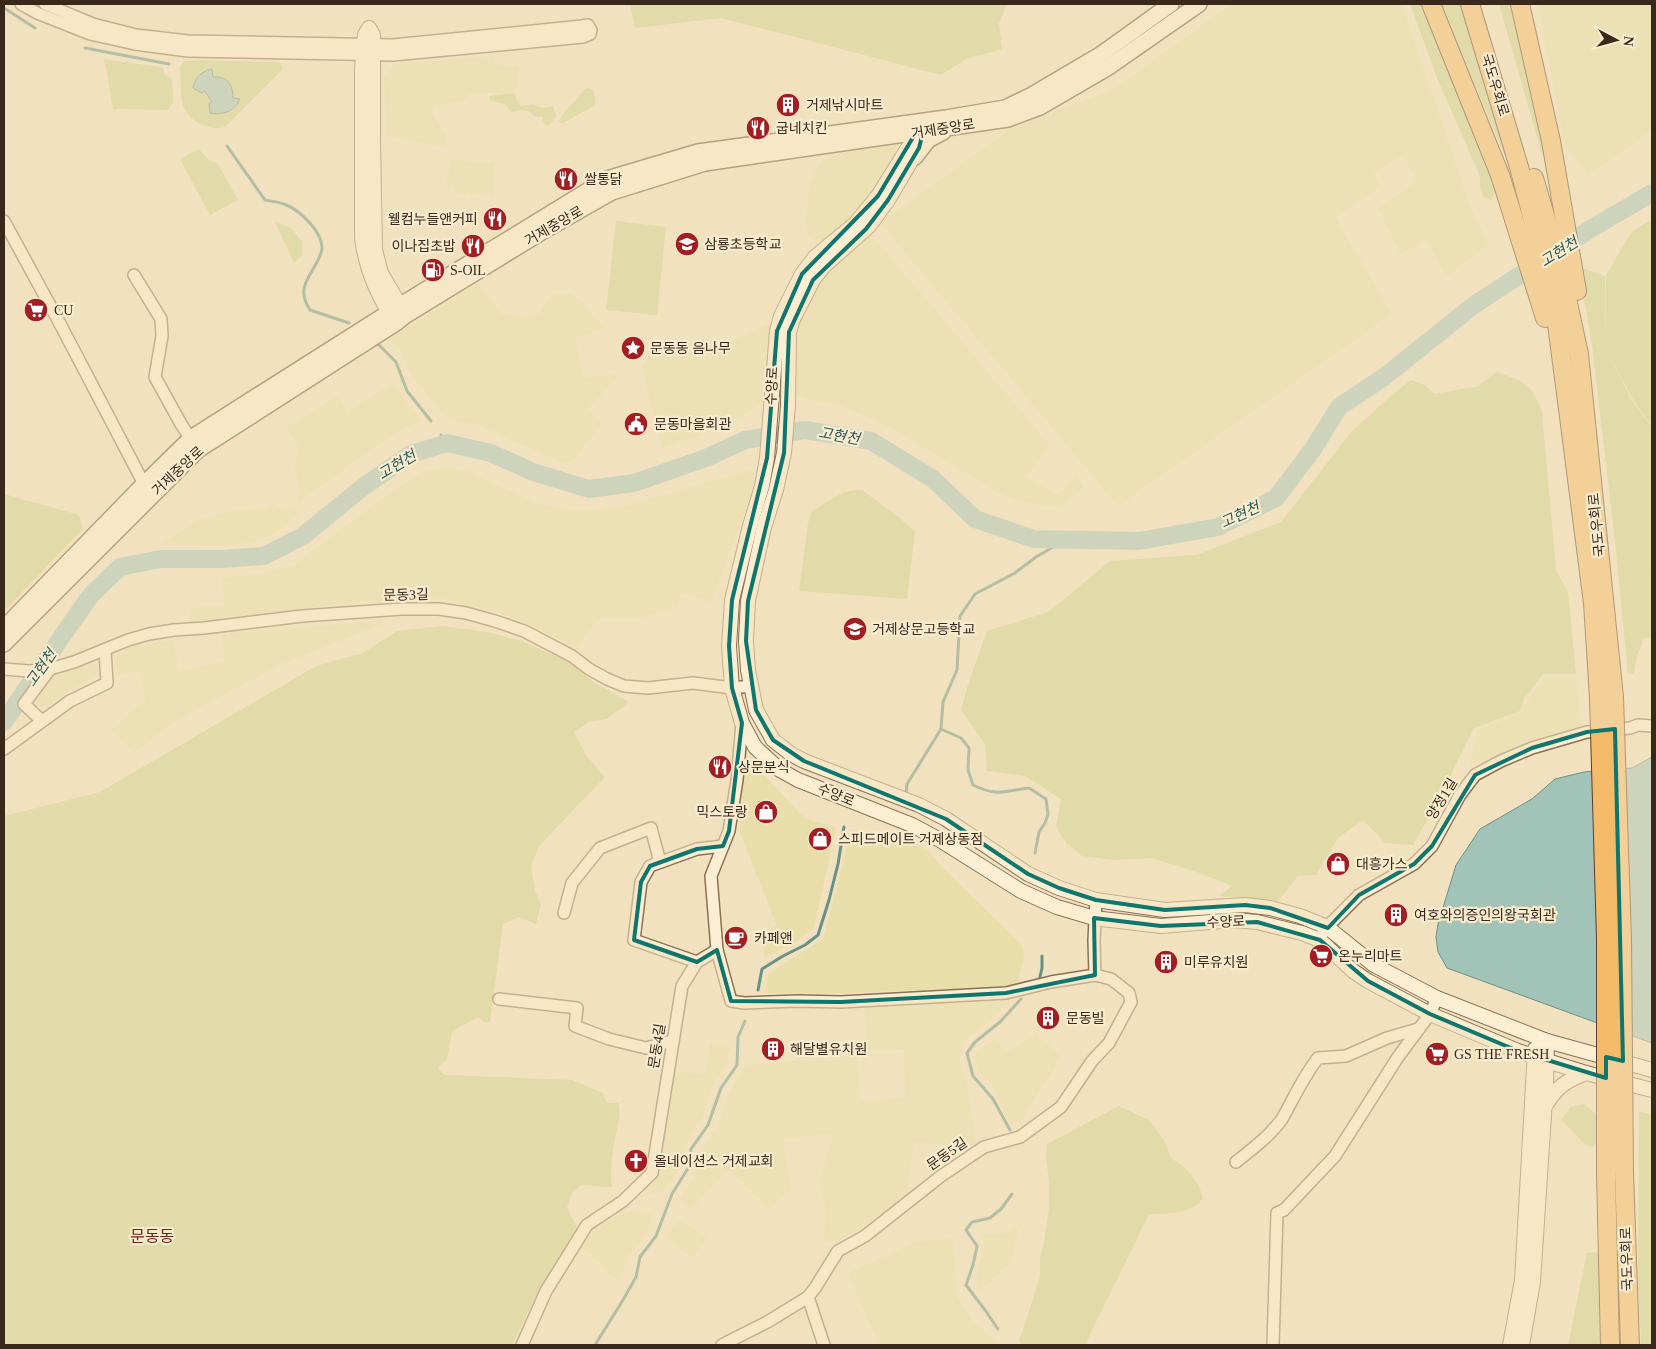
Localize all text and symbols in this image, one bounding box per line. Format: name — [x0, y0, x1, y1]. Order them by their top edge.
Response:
north arrow — [1591, 15, 1641, 65]
text: N — [1620, 35, 1636, 47]
street label: 국도우회로 — [1478, 52, 1512, 118]
building icon: 거제낚시마트 — [775, 92, 801, 118]
place label: 거제낚시마트 — [806, 98, 883, 113]
restaurant icon: 굽네치킨 — [745, 115, 771, 141]
street label: 거제중앙로 — [910, 117, 976, 141]
place label: 굽네치킨 — [776, 121, 828, 136]
restaurant icon: 쌀통닭 — [553, 166, 579, 192]
place label: 쌀통닭 — [584, 172, 623, 187]
street label: 거제중앙로 — [522, 203, 586, 249]
restaurant icon: 웰컴누들앤커피 — [482, 206, 508, 232]
place label: 웰컴누들앤커피 — [388, 212, 478, 227]
school or university icon: 삼룡초등학교 — [674, 231, 700, 257]
restaurant icon: 이나집초밥 — [460, 233, 486, 259]
water label: 고현천 — [1537, 233, 1583, 270]
place label: 삼룡초등학교 — [704, 236, 781, 252]
place label: 이나집초밥 — [392, 239, 456, 254]
fuel station icon: S-OIL — [420, 257, 446, 283]
place label: S-OIL — [450, 263, 486, 278]
supermarket icon: CU — [23, 297, 49, 323]
place label: CU — [54, 303, 73, 318]
place icon: 문동동 음나무 — [620, 335, 646, 361]
place label: 문동동 음나무 — [650, 341, 731, 356]
street label: 수양로 — [763, 366, 781, 406]
public building icon: 문동마을회관 — [623, 411, 649, 437]
place label: 문동마을회관 — [654, 417, 731, 432]
water label: 고현천 — [817, 425, 863, 448]
street label: 거제중앙로 — [149, 443, 207, 498]
water label: 고현천 — [375, 446, 421, 483]
street label: 국도우회로 — [1586, 492, 1608, 558]
water label: 고현천 — [1218, 498, 1264, 531]
street label: 문동3길 — [383, 587, 429, 603]
school or university icon: 거제상문고등학교 — [842, 616, 868, 642]
place label: 거제상문고등학교 — [872, 621, 975, 637]
water label: 고현천 — [23, 645, 61, 690]
restaurant icon: 상문분식 — [707, 754, 733, 780]
place label: 상문분식 — [738, 760, 790, 775]
street label: 양정1길 — [1424, 776, 1460, 822]
street label: 수양로 — [815, 781, 857, 809]
shop icon: 믹스토랑 — [753, 799, 779, 825]
place label: 믹스토랑 — [696, 805, 748, 820]
shop icon: 스피드메이트 거제상동점 — [807, 826, 833, 852]
place label: 스피드메이트 거제상동점 — [838, 832, 983, 847]
shop icon: 대흥가스 — [1325, 851, 1351, 877]
place label: 대흥가스 — [1356, 857, 1408, 872]
building icon: 여호와의증인의왕국회관 — [1383, 902, 1409, 928]
place label: 여호와의증인의왕국회관 — [1414, 908, 1556, 923]
street label: 수양로 — [1206, 914, 1246, 930]
cafe icon: 카페앤 — [723, 925, 749, 951]
place label: 카페앤 — [754, 931, 793, 946]
supermarket icon: 온누리마트 — [1308, 943, 1334, 969]
building icon: 미루유치원 — [1153, 949, 1179, 975]
place label: 온누리마트 — [1338, 949, 1403, 964]
place label: 미루유치원 — [1184, 955, 1248, 970]
building icon: 문동빌 — [1035, 1005, 1061, 1031]
place label: 문동빌 — [1066, 1011, 1105, 1026]
street label: 문동4길 — [646, 1022, 668, 1070]
building icon: 해달별유치원 — [760, 1036, 786, 1062]
supermarket icon: GS THE FRESH — [1424, 1041, 1450, 1067]
place label: 해달별유치원 — [790, 1042, 867, 1057]
place label: GS THE FRESH — [1454, 1047, 1549, 1062]
street label: 문동5길 — [924, 1135, 970, 1173]
church icon: 올네이션스 거제교회 — [623, 1148, 649, 1174]
place label: 올네이션스 거제교회 — [654, 1154, 773, 1169]
street label: 국도우회로 — [1618, 1226, 1636, 1291]
district label: 문동동 — [130, 1228, 174, 1245]

